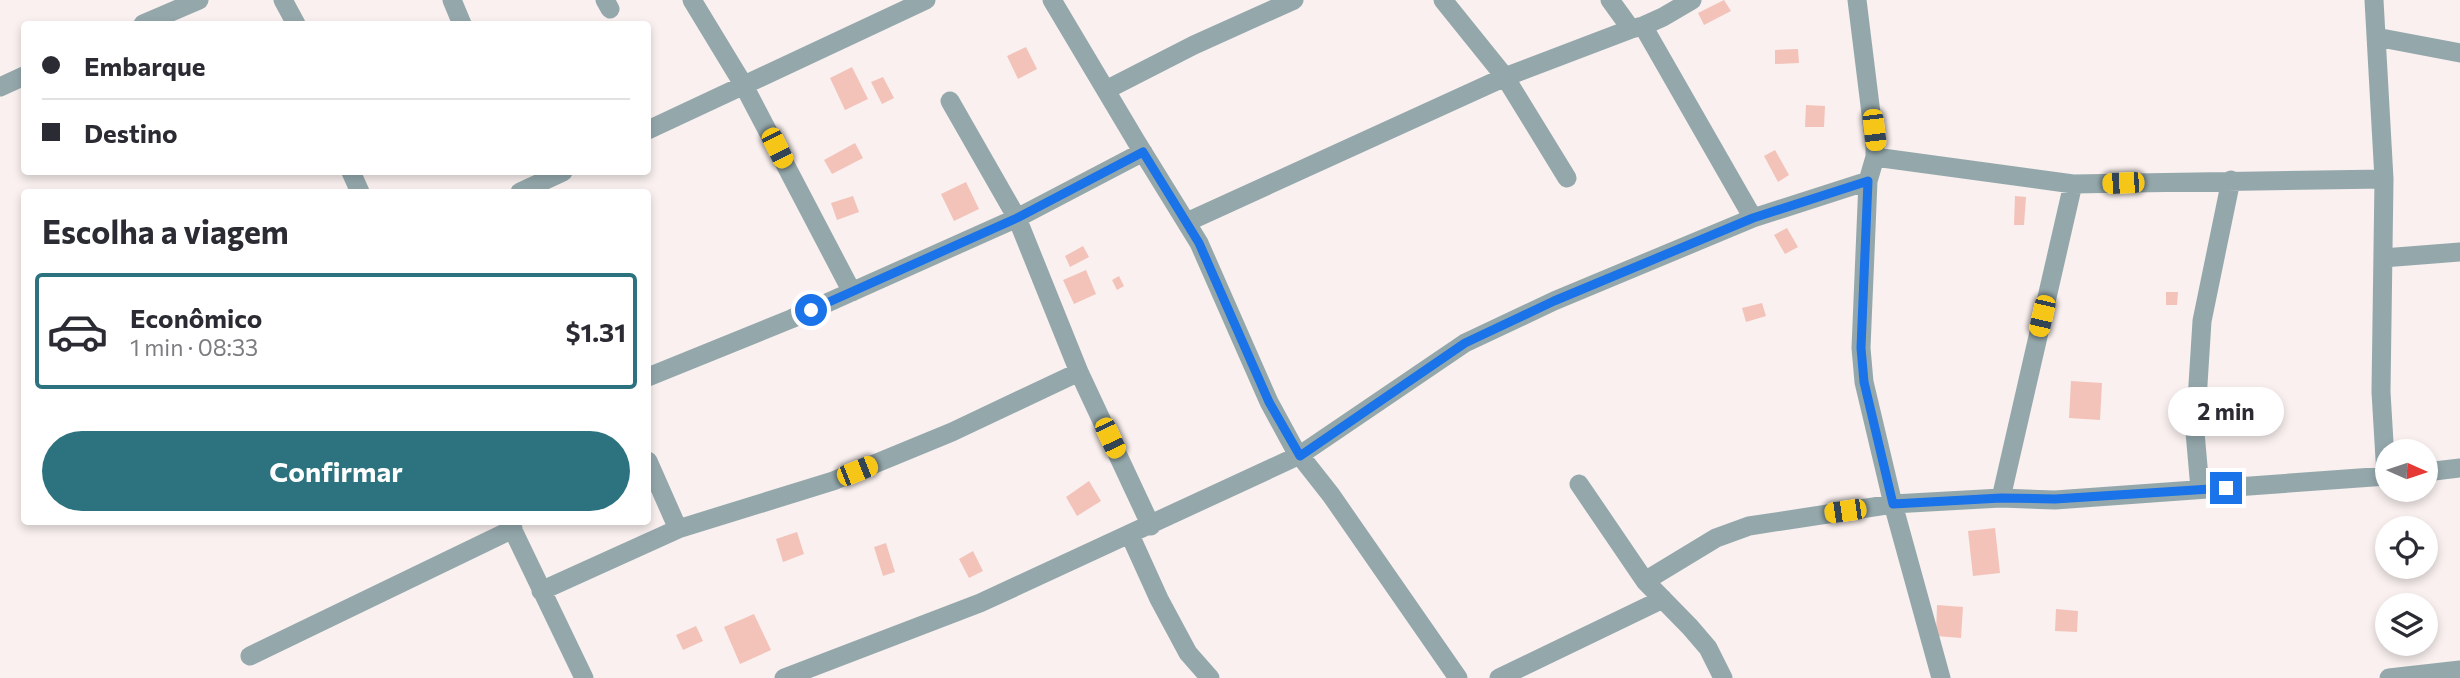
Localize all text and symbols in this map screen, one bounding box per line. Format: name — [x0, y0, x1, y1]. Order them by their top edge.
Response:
text: Embarque — [84, 50, 205, 81]
car — [1862, 108, 1887, 152]
text: Destino — [84, 117, 178, 148]
car — [759, 125, 796, 171]
car — [2102, 172, 2145, 194]
text: Escolha a viagem — [42, 211, 289, 251]
car — [2028, 293, 2057, 339]
route start — [795, 294, 827, 326]
icon: car — [46, 300, 109, 363]
text: Econômico — [130, 302, 262, 333]
text: $1.31 — [566, 316, 626, 347]
text: 1 min · 08:33 — [130, 333, 258, 361]
callout: 2 min — [2168, 386, 2284, 435]
text: 2 min — [2197, 397, 2255, 425]
car — [1092, 415, 1129, 461]
button: Confirmar — [42, 431, 630, 511]
north arrow — [2375, 439, 2438, 502]
map controls — [2375, 439, 2438, 656]
car — [834, 453, 881, 489]
route end — [2210, 472, 2242, 504]
car — [1823, 498, 1868, 524]
button: locate — [2375, 516, 2438, 579]
button: layers — [2375, 593, 2438, 656]

